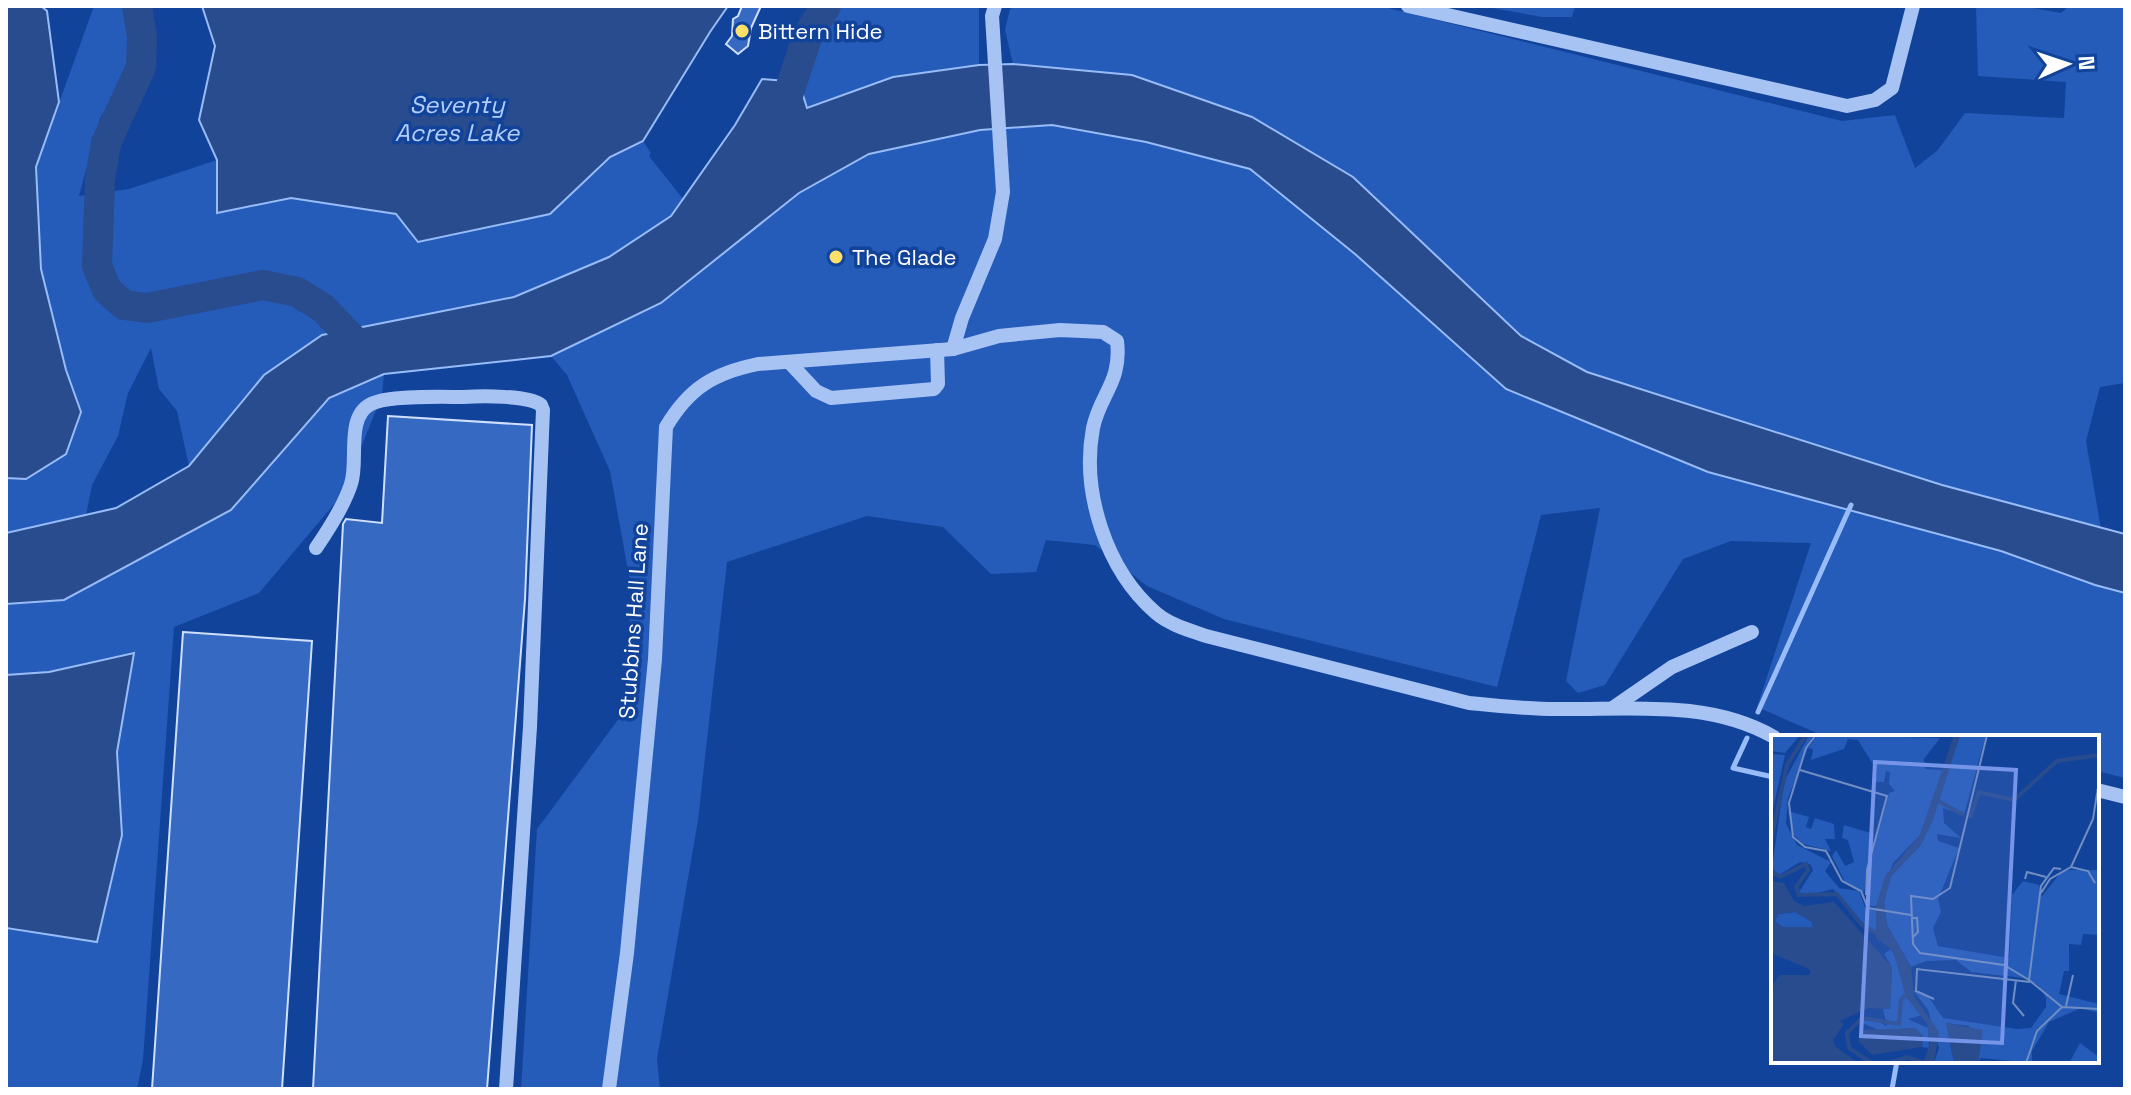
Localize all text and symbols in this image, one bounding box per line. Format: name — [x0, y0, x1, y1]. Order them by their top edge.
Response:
place label: Bittern Hide — [758, 17, 883, 45]
marker: Bittern Hide — [733, 22, 751, 40]
north arrow — [2027, 24, 2107, 104]
text: N — [2073, 55, 2101, 71]
water label: Seventy Acres Lake — [395, 89, 520, 148]
place label: The Glade — [852, 243, 957, 271]
marker: The Glade — [827, 248, 845, 266]
street label: Stubbins Hall Lane — [612, 522, 654, 720]
inset map — [1771, 735, 2099, 1063]

